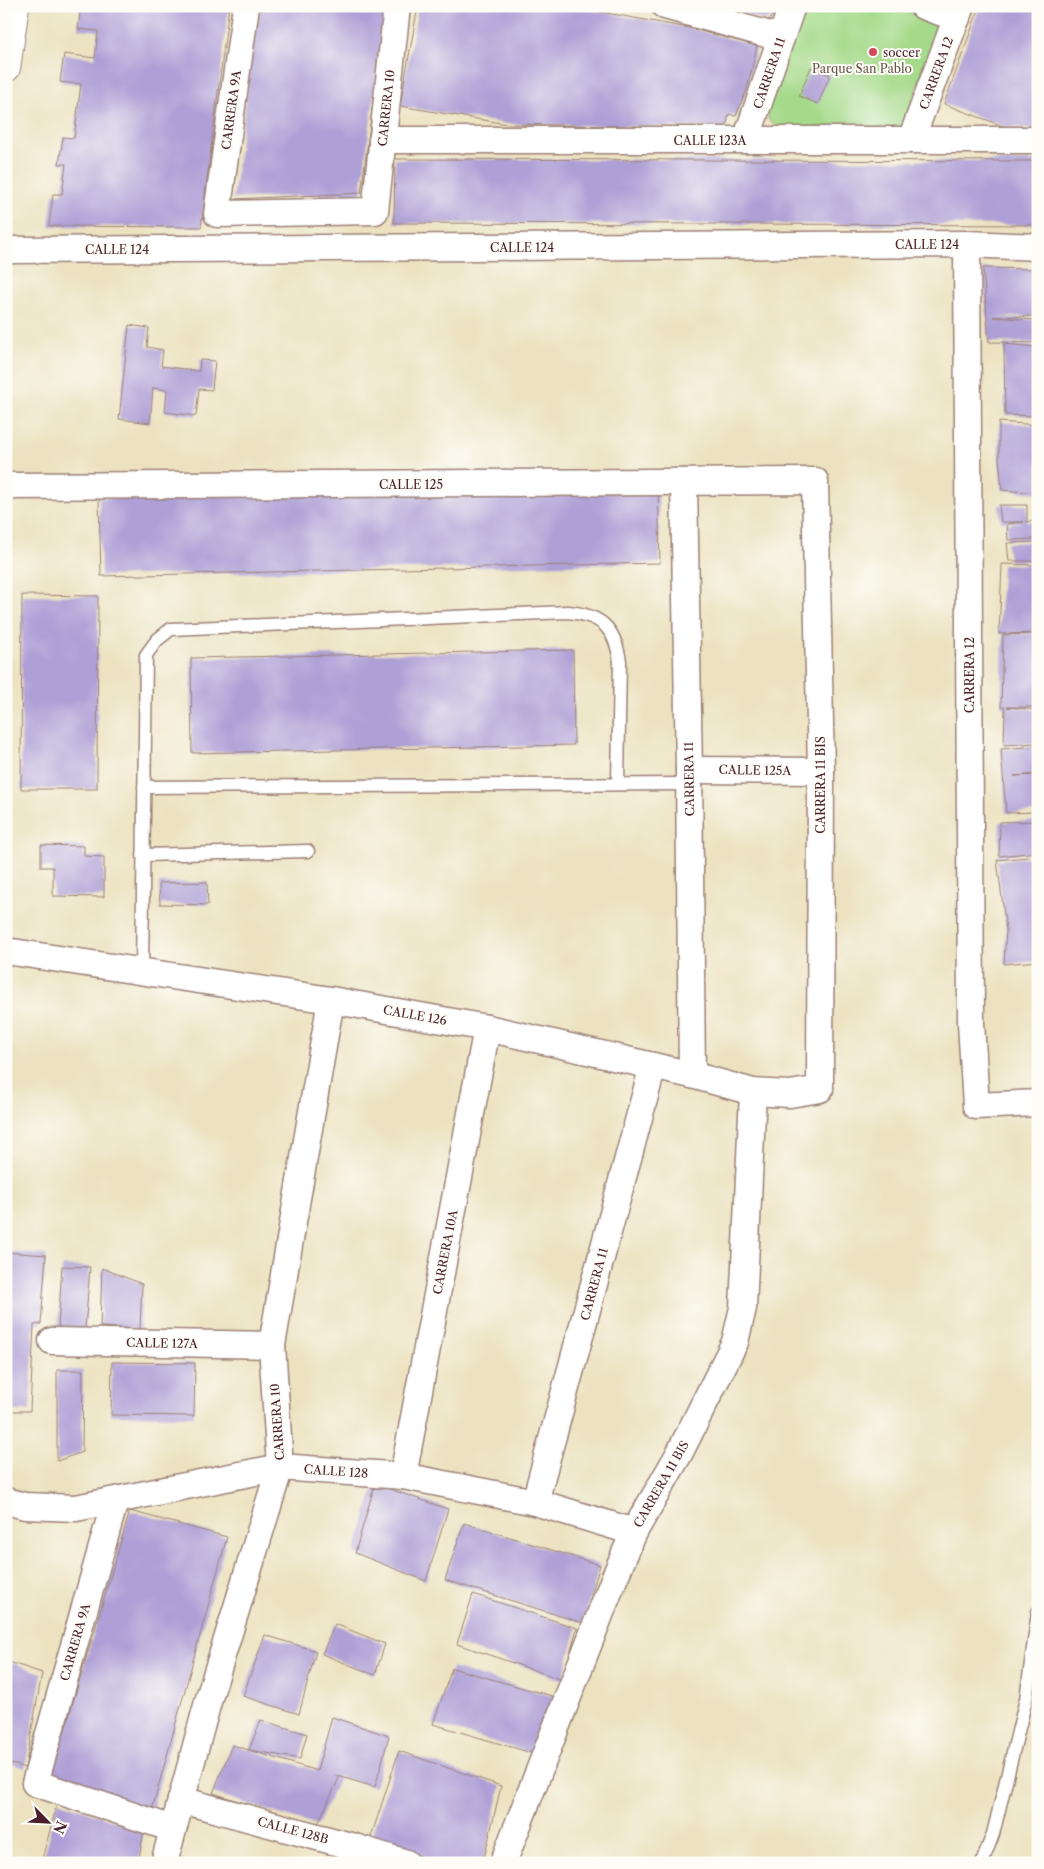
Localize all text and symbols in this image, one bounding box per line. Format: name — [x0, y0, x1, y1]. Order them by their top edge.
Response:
street label: CARRERA 12 — [916, 34, 956, 111]
street label: CARRERA 11 — [750, 35, 788, 111]
place label: soccer — [883, 45, 920, 60]
marker: soccer — [867, 46, 879, 58]
park label: Parque San Pablo — [812, 61, 912, 76]
street label: CARRERA 9A — [218, 68, 244, 151]
street label: CARRERA 10 — [375, 69, 397, 147]
street label: CALLE 123A — [674, 133, 747, 148]
street label: CALLE 124 — [895, 237, 959, 252]
street label: CALLE 124 — [490, 240, 554, 255]
street label: CALLE 124 — [85, 242, 149, 257]
street label: CALLE 125 — [379, 477, 443, 492]
street label: CARRERA 12 — [962, 637, 977, 713]
street label: CARRERA 11 BIS — [813, 736, 828, 834]
street label: CARRERA 11 — [681, 742, 697, 816]
street label: CALLE 125A — [719, 762, 793, 778]
street label: CALLE 126 — [382, 1002, 448, 1028]
street label: CARRERA 10A — [429, 1207, 461, 1296]
street label: CARRERA 11 — [577, 1246, 611, 1322]
street label: CALLE 127A — [126, 1335, 199, 1351]
street label: CARRERA 10 — [267, 1383, 287, 1461]
street label: CARRERA 11 BIS — [630, 1438, 692, 1530]
street label: CALLE 128 — [303, 1461, 369, 1481]
street label: CARRERA 9A — [57, 1600, 94, 1682]
north arrow — [22, 1796, 72, 1846]
street label: CALLE 128B — [256, 1813, 330, 1847]
text: N — [49, 1818, 71, 1837]

